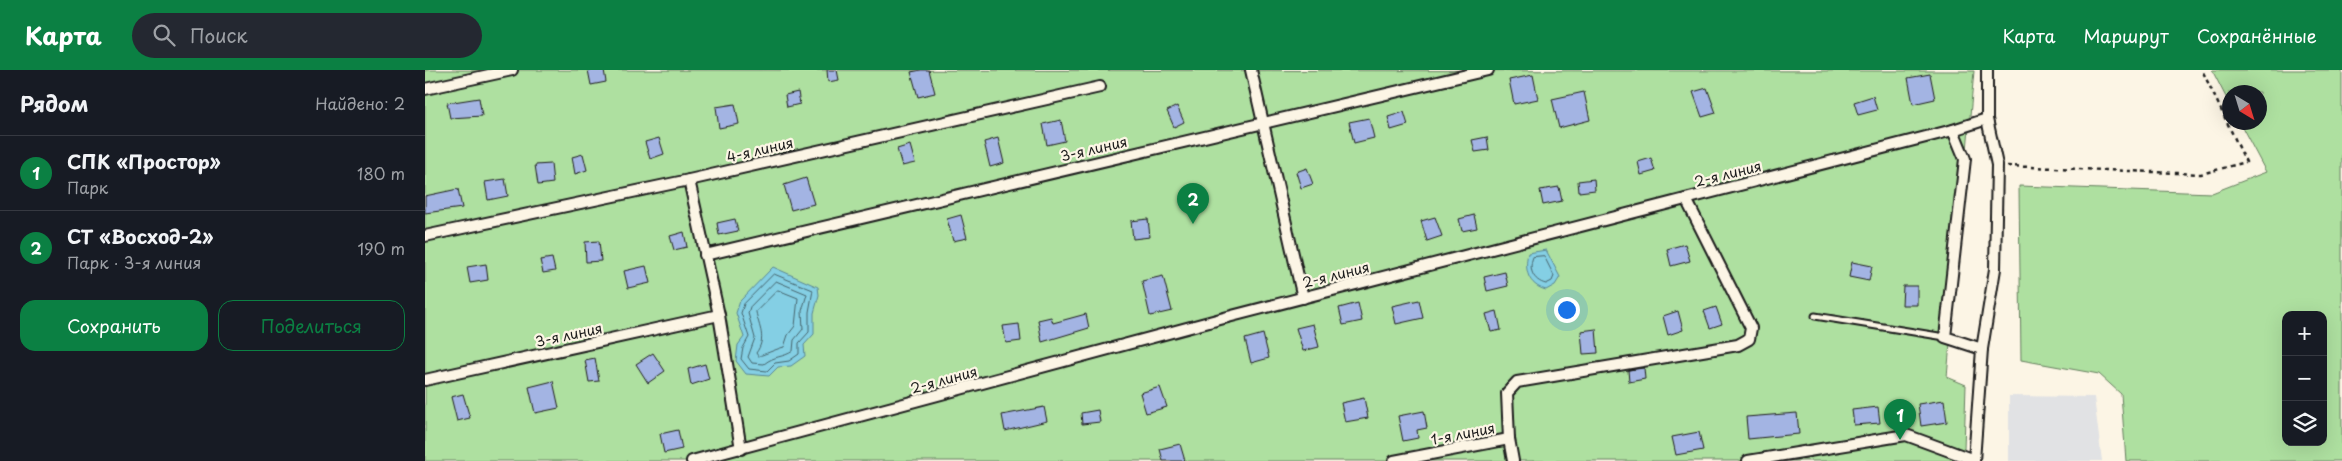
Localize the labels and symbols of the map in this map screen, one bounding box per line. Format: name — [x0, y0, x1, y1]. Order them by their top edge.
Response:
north arrow — [2222, 85, 2267, 130]
street label: 3-я линия — [1058, 131, 1129, 166]
street label: 4-я линия — [724, 132, 795, 167]
street label: 2-я линия — [1692, 155, 1764, 192]
pin: 2 — [1177, 183, 1209, 224]
street label: 2-я линия — [1300, 256, 1372, 293]
your location — [1554, 297, 1580, 323]
street label: 3-я линия — [534, 317, 604, 352]
street label: 2-я линия — [908, 361, 980, 399]
pin: 1 — [1884, 399, 1916, 440]
street label: 1-я линия — [1429, 417, 1497, 450]

